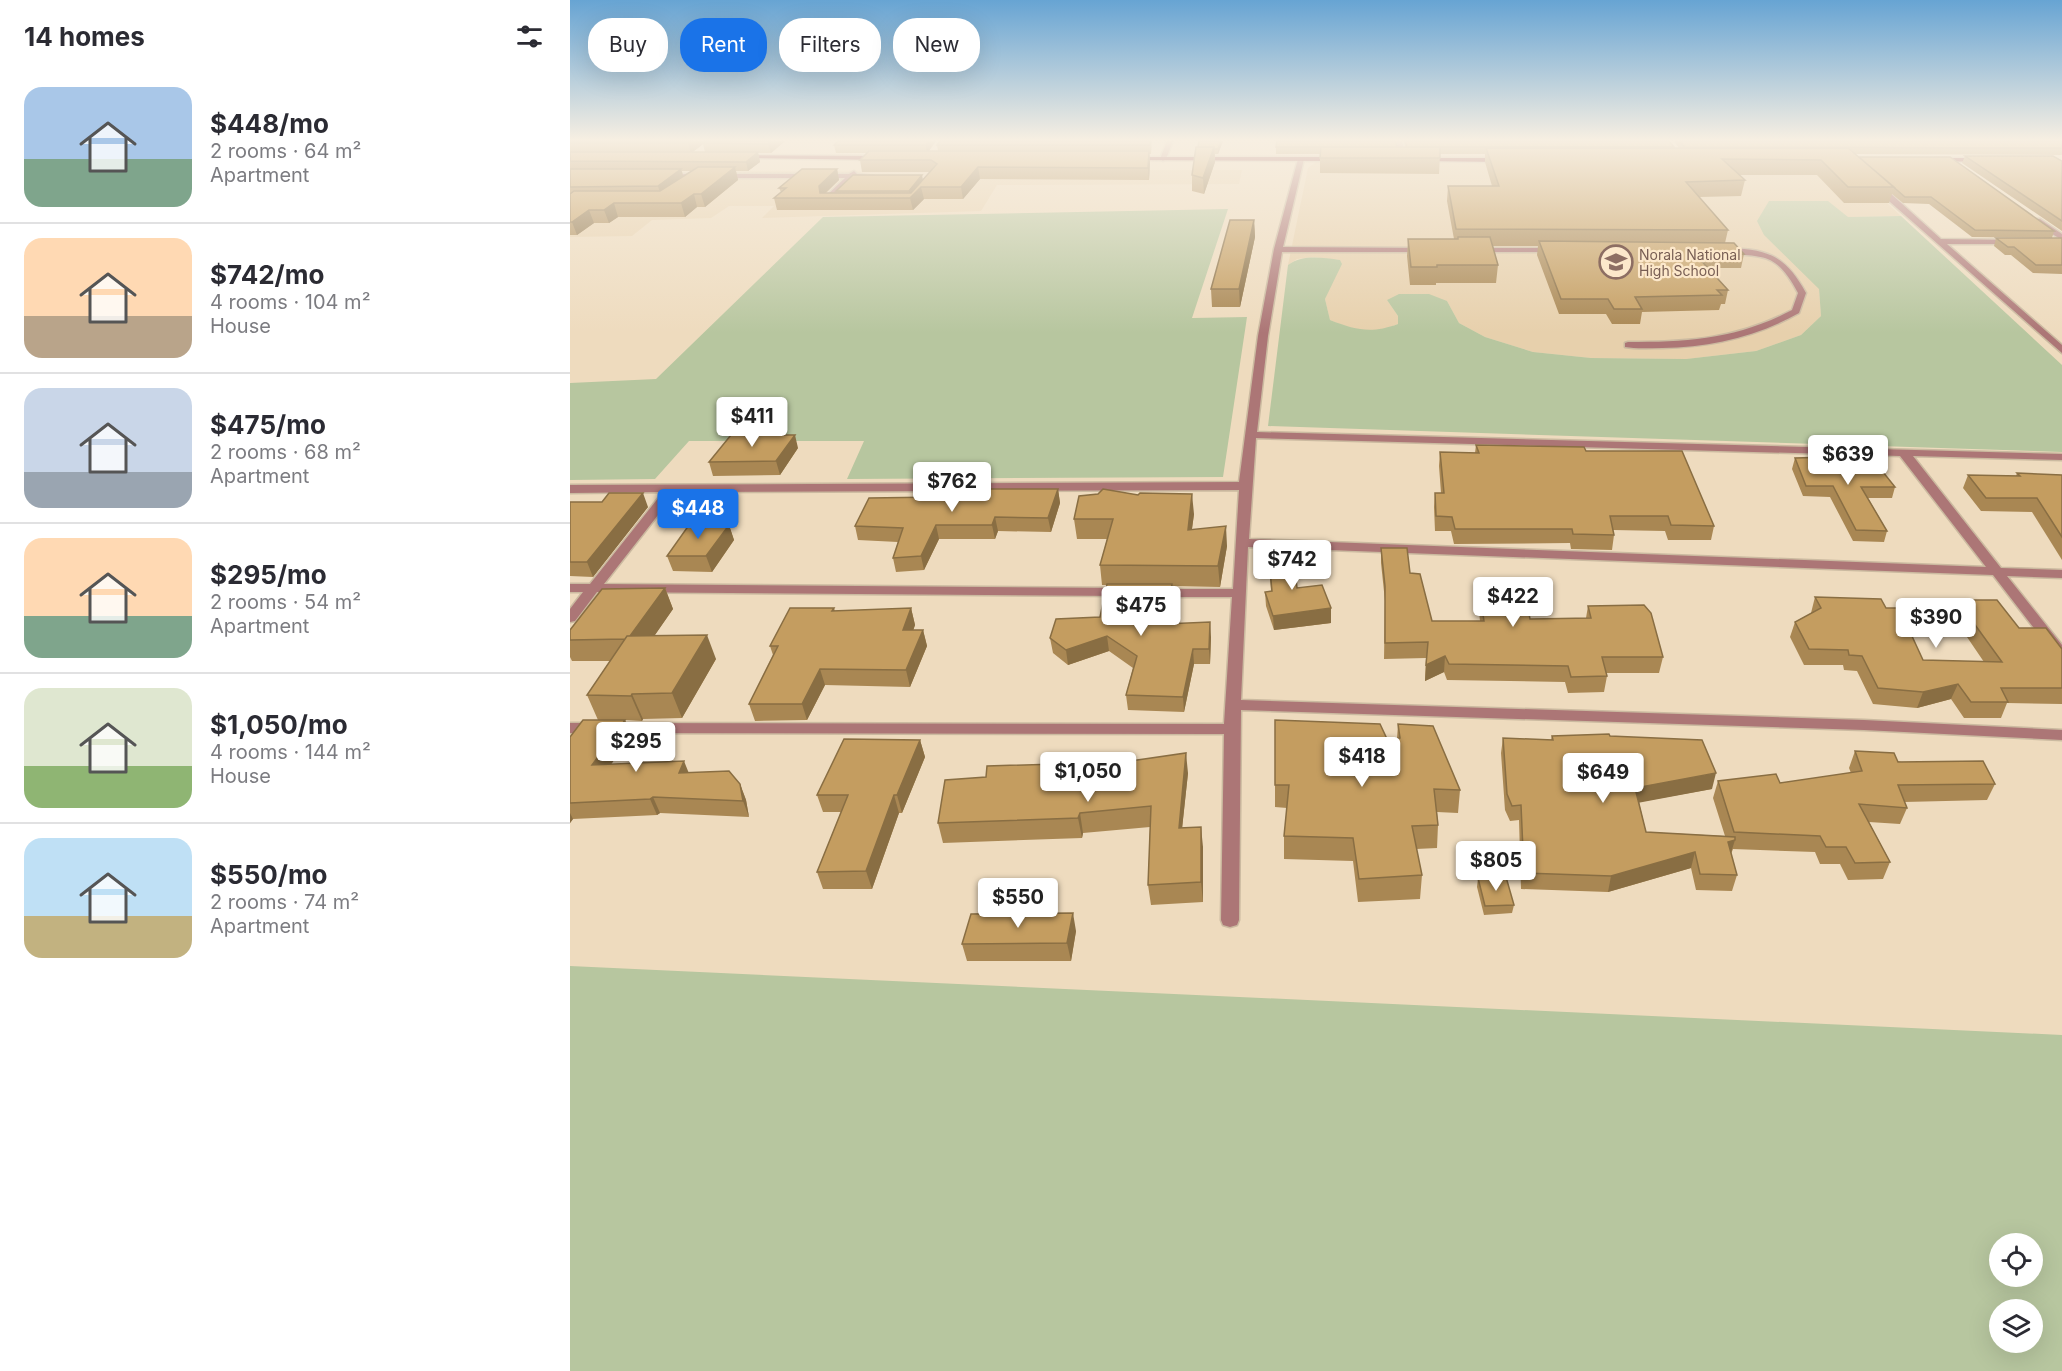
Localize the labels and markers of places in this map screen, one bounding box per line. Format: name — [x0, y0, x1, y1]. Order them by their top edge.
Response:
school or university icon: Norala National High School — [1598, 244, 1634, 280]
place label: Norala National High School — [1639, 246, 1741, 279]
pin: $411 — [716, 397, 788, 448]
pin: $639 — [1812, 435, 1884, 486]
pin: $762 — [916, 462, 988, 513]
pin: $448 — [662, 489, 734, 540]
pin: $742 — [1256, 540, 1328, 591]
pin: $422 — [1477, 577, 1549, 628]
pin: $475 — [1105, 586, 1177, 637]
pin: $390 — [1900, 598, 1972, 649]
pin: $295 — [600, 722, 672, 773]
pin: $418 — [1326, 737, 1398, 788]
pin: $1,050 — [1039, 752, 1137, 803]
pin: $649 — [1567, 753, 1639, 804]
pin: $805 — [1460, 841, 1532, 892]
pin: $550 — [982, 878, 1054, 929]

